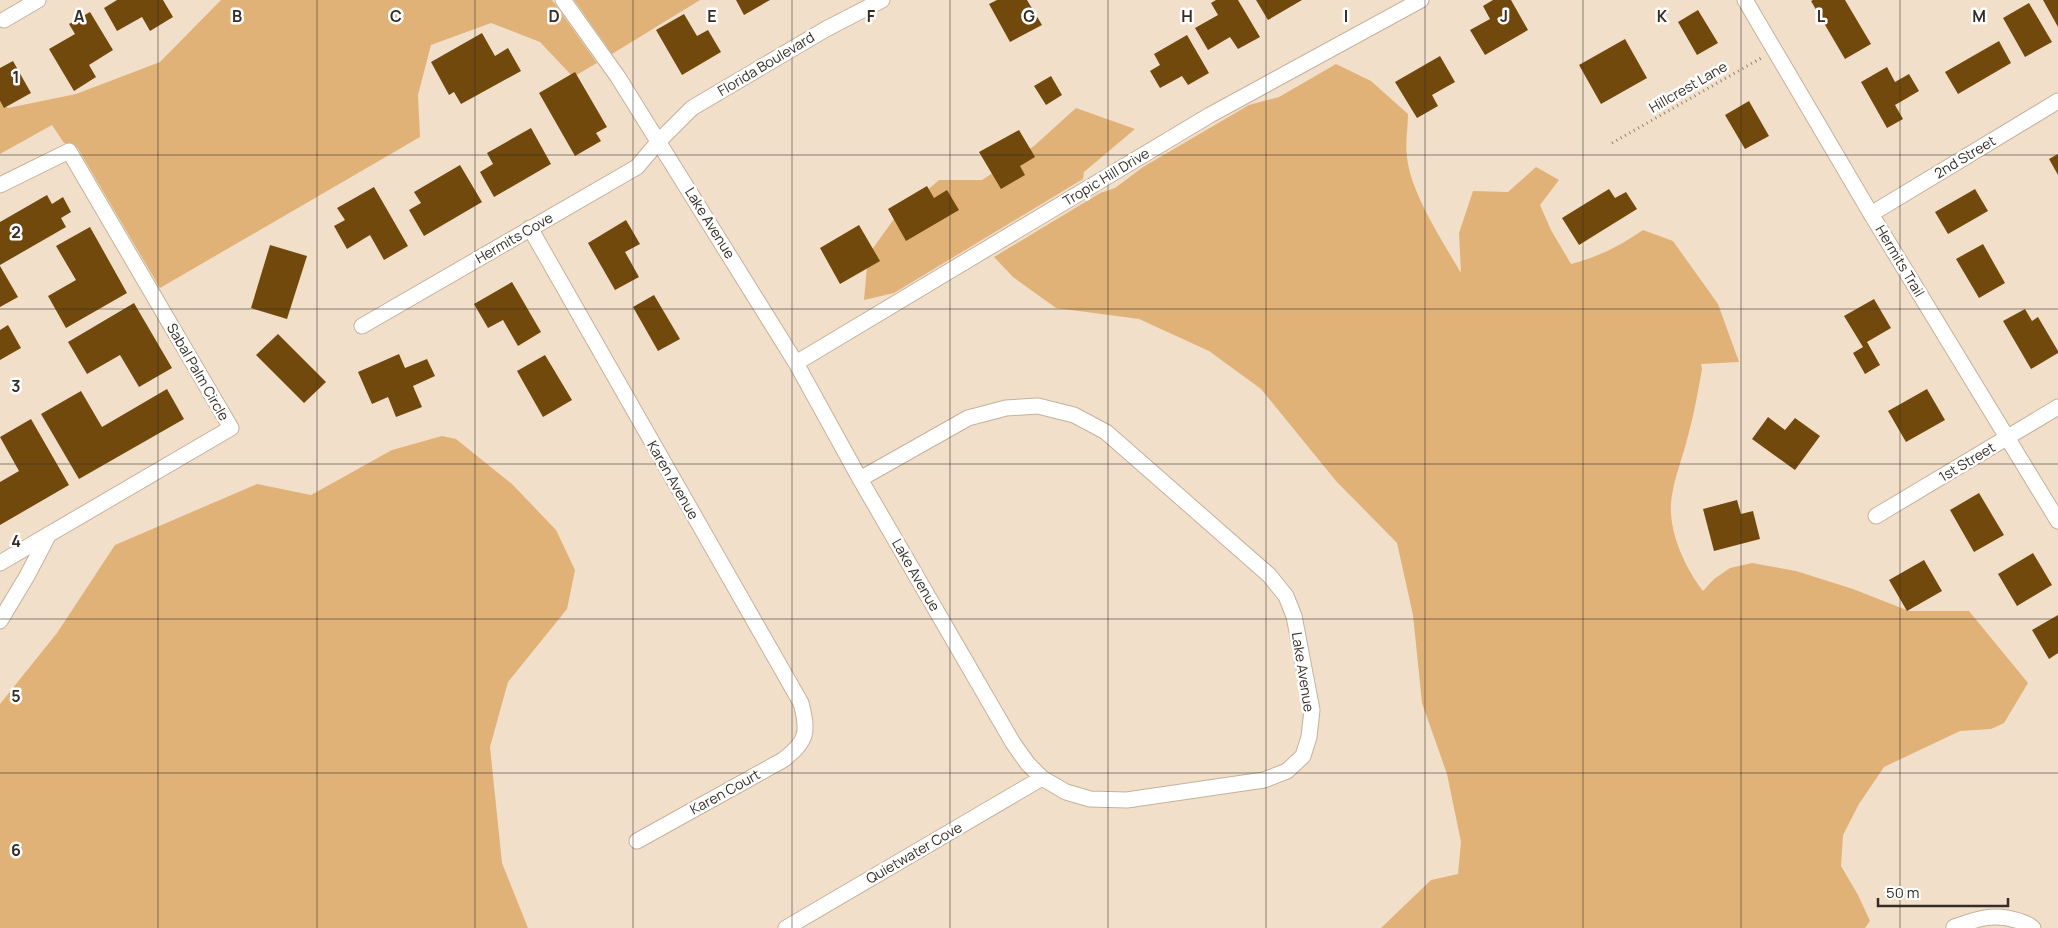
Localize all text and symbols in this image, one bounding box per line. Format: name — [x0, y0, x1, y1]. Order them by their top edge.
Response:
text: A — [74, 5, 85, 27]
text: B — [232, 5, 242, 27]
text: C — [390, 5, 402, 27]
text: D — [548, 5, 560, 27]
text: E — [707, 5, 717, 27]
text: F — [867, 5, 876, 27]
text: G — [1023, 5, 1035, 27]
text: H — [1181, 5, 1193, 27]
text: I — [1344, 5, 1348, 27]
text: J — [1500, 5, 1508, 27]
text: K — [1657, 5, 1668, 27]
text: L — [1817, 5, 1826, 27]
text: M — [1972, 5, 1986, 27]
street label: Florida Boulevard — [714, 27, 818, 100]
street label: Hillcrest Lane — [1645, 56, 1730, 117]
text: 1 — [12, 66, 20, 88]
street label: 2nd Street — [1931, 131, 1999, 182]
street label: Tropic Hill Drive — [1059, 143, 1153, 210]
street label: Lake Avenue — [681, 184, 740, 262]
street label: Hermits Cove — [471, 208, 556, 267]
text: 2 — [11, 221, 21, 243]
street label: Hermits Trail — [1872, 221, 1929, 300]
street label: Sabal Palm Circle — [163, 320, 234, 424]
text: 3 — [11, 375, 21, 397]
street label: Karen Avenue — [643, 437, 704, 523]
street label: 1st Street — [1935, 437, 1999, 486]
text: 4 — [11, 530, 21, 552]
street label: Lake Avenue — [888, 535, 945, 614]
street label: Lake Avenue — [1288, 631, 1319, 713]
text: 5 — [11, 685, 21, 707]
street label: Karen Court — [686, 764, 764, 819]
street label: Quietwater Cove — [862, 817, 965, 888]
text: 6 — [11, 839, 21, 861]
scale bar — [1878, 876, 2008, 908]
text: 50 m — [1886, 882, 1920, 903]

